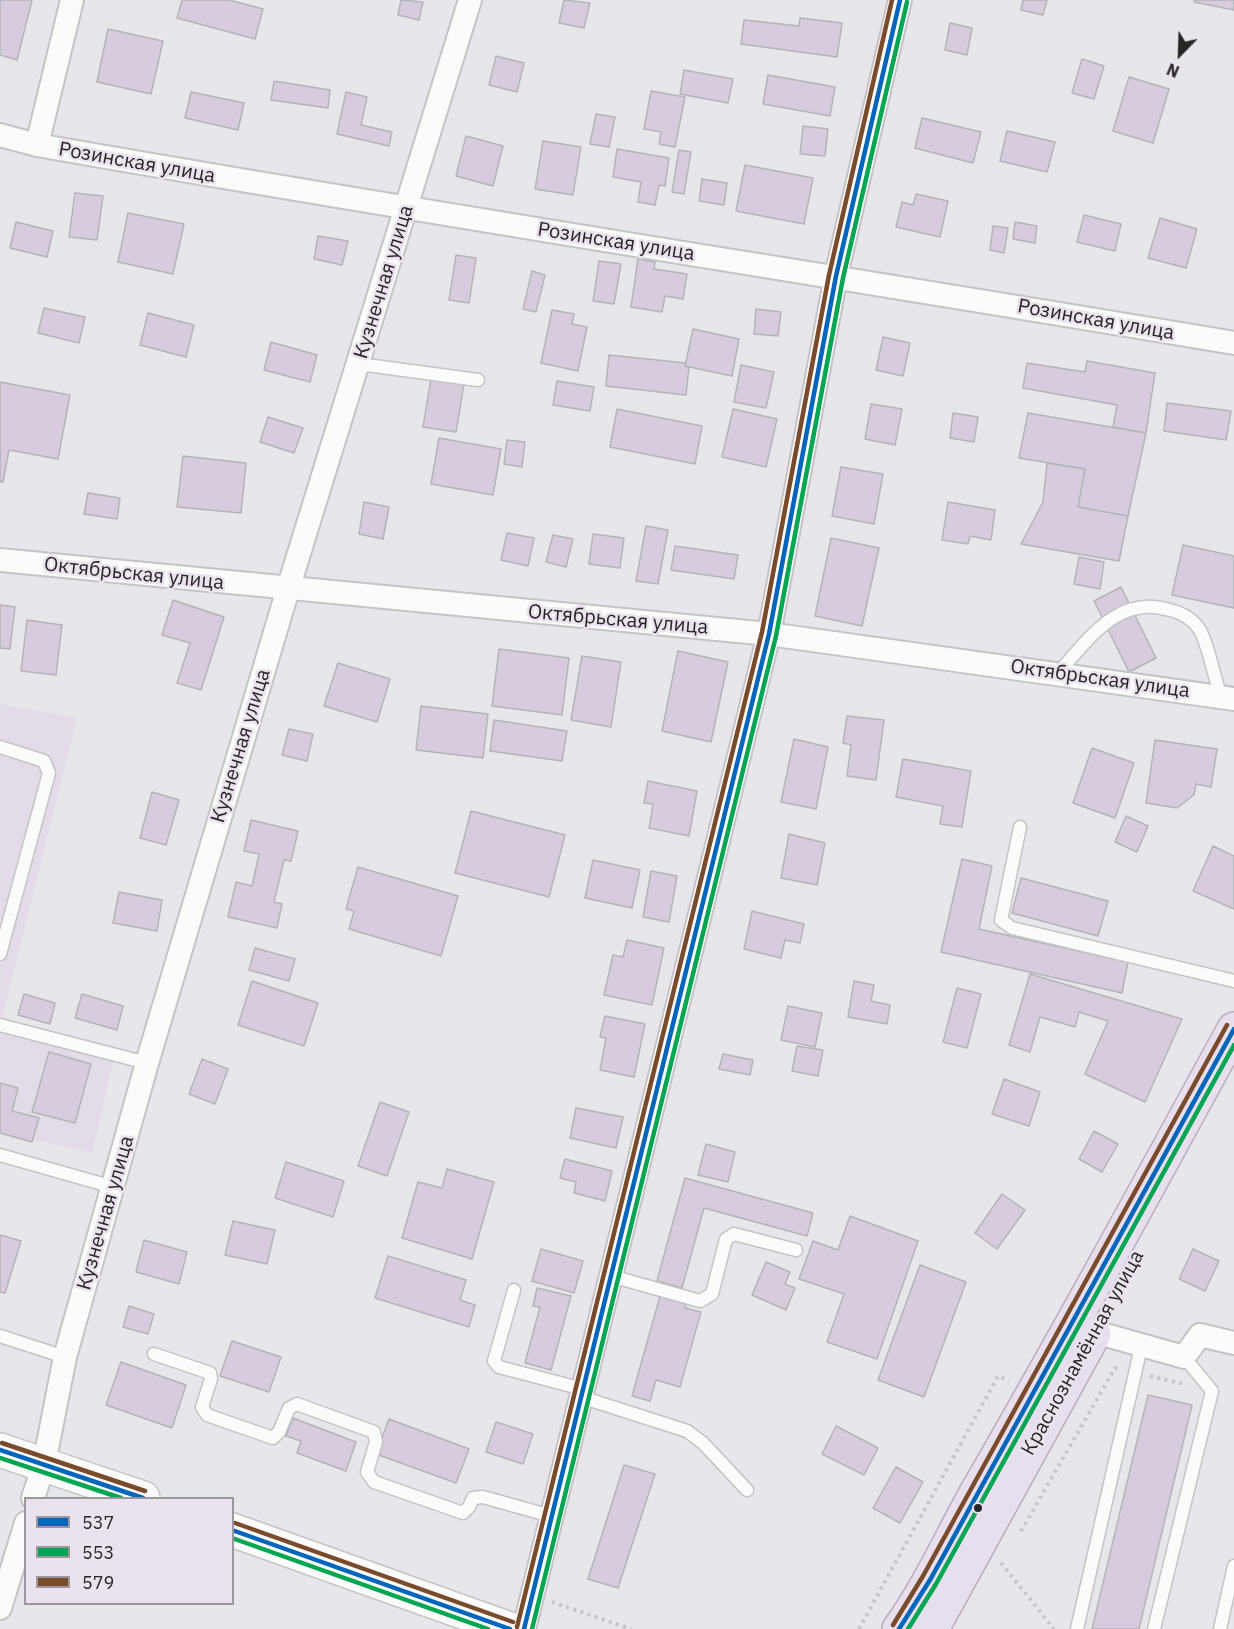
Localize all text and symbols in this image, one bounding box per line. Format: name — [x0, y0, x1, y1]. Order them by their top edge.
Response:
north arrow — [1150, 24, 1210, 84]
text: N — [1164, 59, 1182, 82]
street label: Розинская улица — [57, 137, 217, 189]
street label: Кузнечная улица — [349, 202, 419, 362]
street label: Розинская улица — [536, 218, 696, 266]
street label: Розинская улица — [1016, 294, 1176, 346]
street label: Октябрьская улица — [43, 553, 225, 595]
street label: Октябрьская улица — [527, 600, 709, 640]
street label: Октябрьская улица — [1009, 655, 1191, 703]
street label: Кузнечная улица — [206, 666, 276, 826]
street label: Кузнечная улица — [72, 1133, 140, 1293]
street label: Краснознамённая улица — [1017, 1246, 1149, 1460]
legend — [24, 1497, 234, 1605]
unlabelled marker — [972, 1502, 984, 1514]
text: 537 — [82, 1511, 114, 1534]
text: 553 — [82, 1541, 114, 1564]
text: 579 — [82, 1571, 114, 1594]

